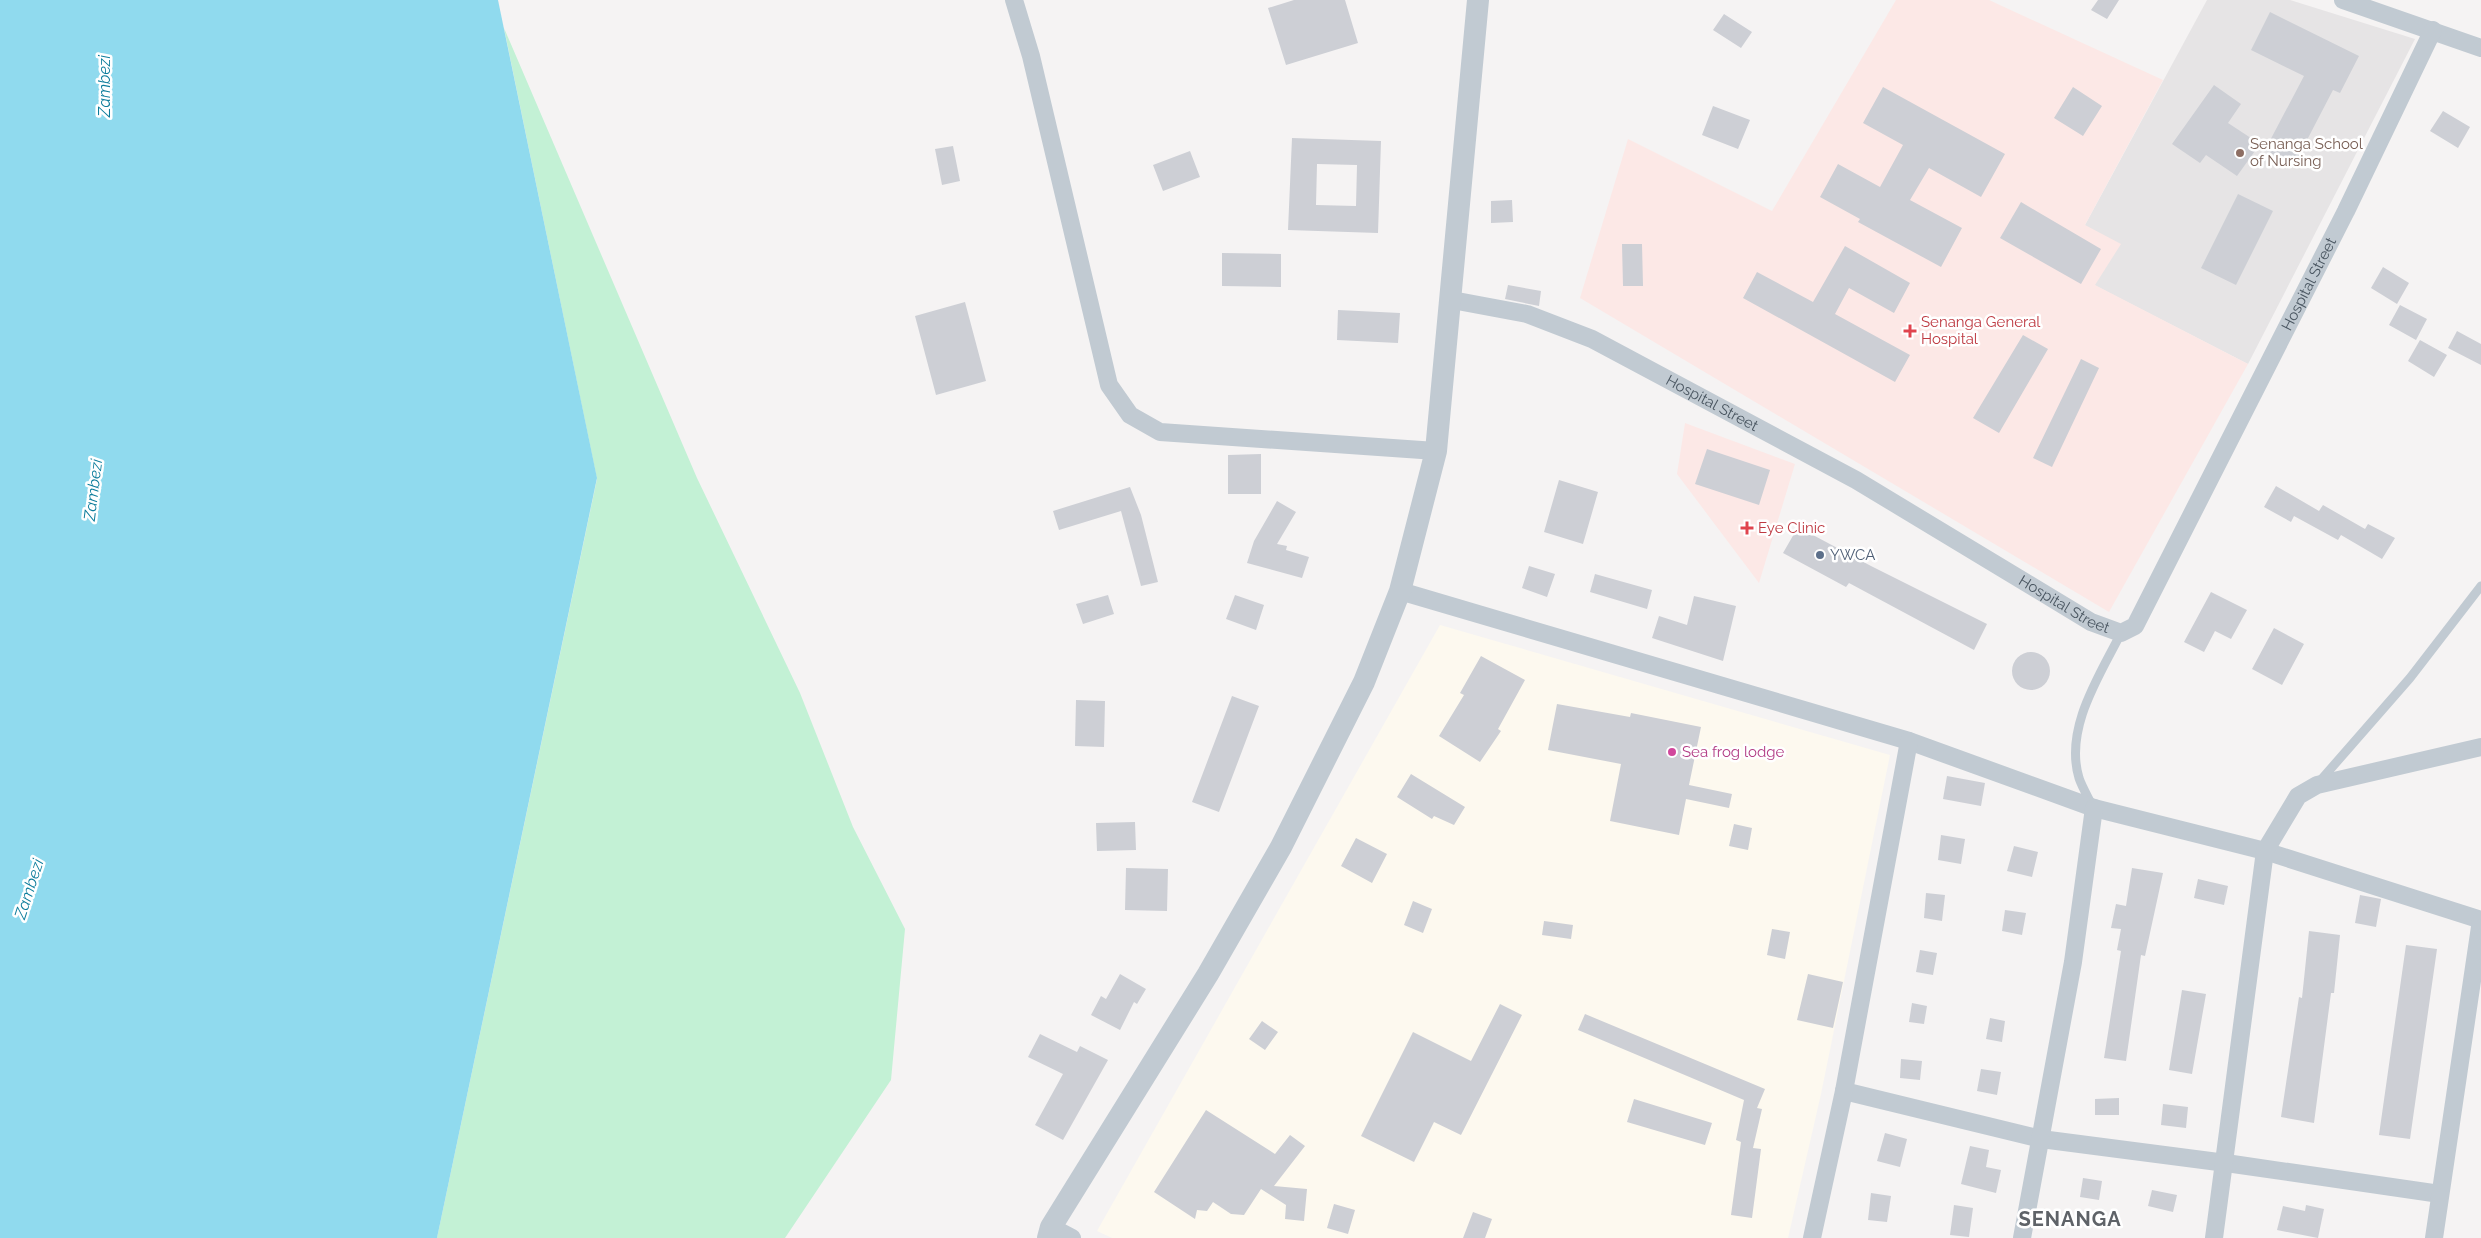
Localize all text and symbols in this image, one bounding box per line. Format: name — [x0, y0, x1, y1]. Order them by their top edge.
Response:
water label: Zambezi — [95, 54, 114, 118]
place label: Senanga School of Nursing — [2250, 135, 2364, 170]
marker: Senanga School of Nursing — [2234, 147, 2246, 159]
street label: Hospital Street — [2278, 235, 2340, 334]
place label: Senanga General Hospital — [1921, 313, 2041, 348]
marker: Senanga General Hospital — [1903, 324, 1917, 338]
street label: Hospital Street — [1663, 371, 1761, 435]
water label: Zambezi — [80, 458, 106, 523]
place label: Eye Clinic — [1758, 519, 1825, 537]
marker: Eye Clinic — [1740, 521, 1754, 535]
place label: YWCA — [1830, 546, 1875, 564]
marker: YWCA — [1814, 549, 1826, 561]
street label: Hospital Street — [2015, 571, 2112, 637]
place label: Sea frog lodge — [1682, 743, 1785, 761]
marker: Sea frog lodge — [1666, 746, 1678, 758]
water label: Zambezi — [10, 856, 48, 922]
district label: SENANGA — [2018, 1207, 2122, 1231]

